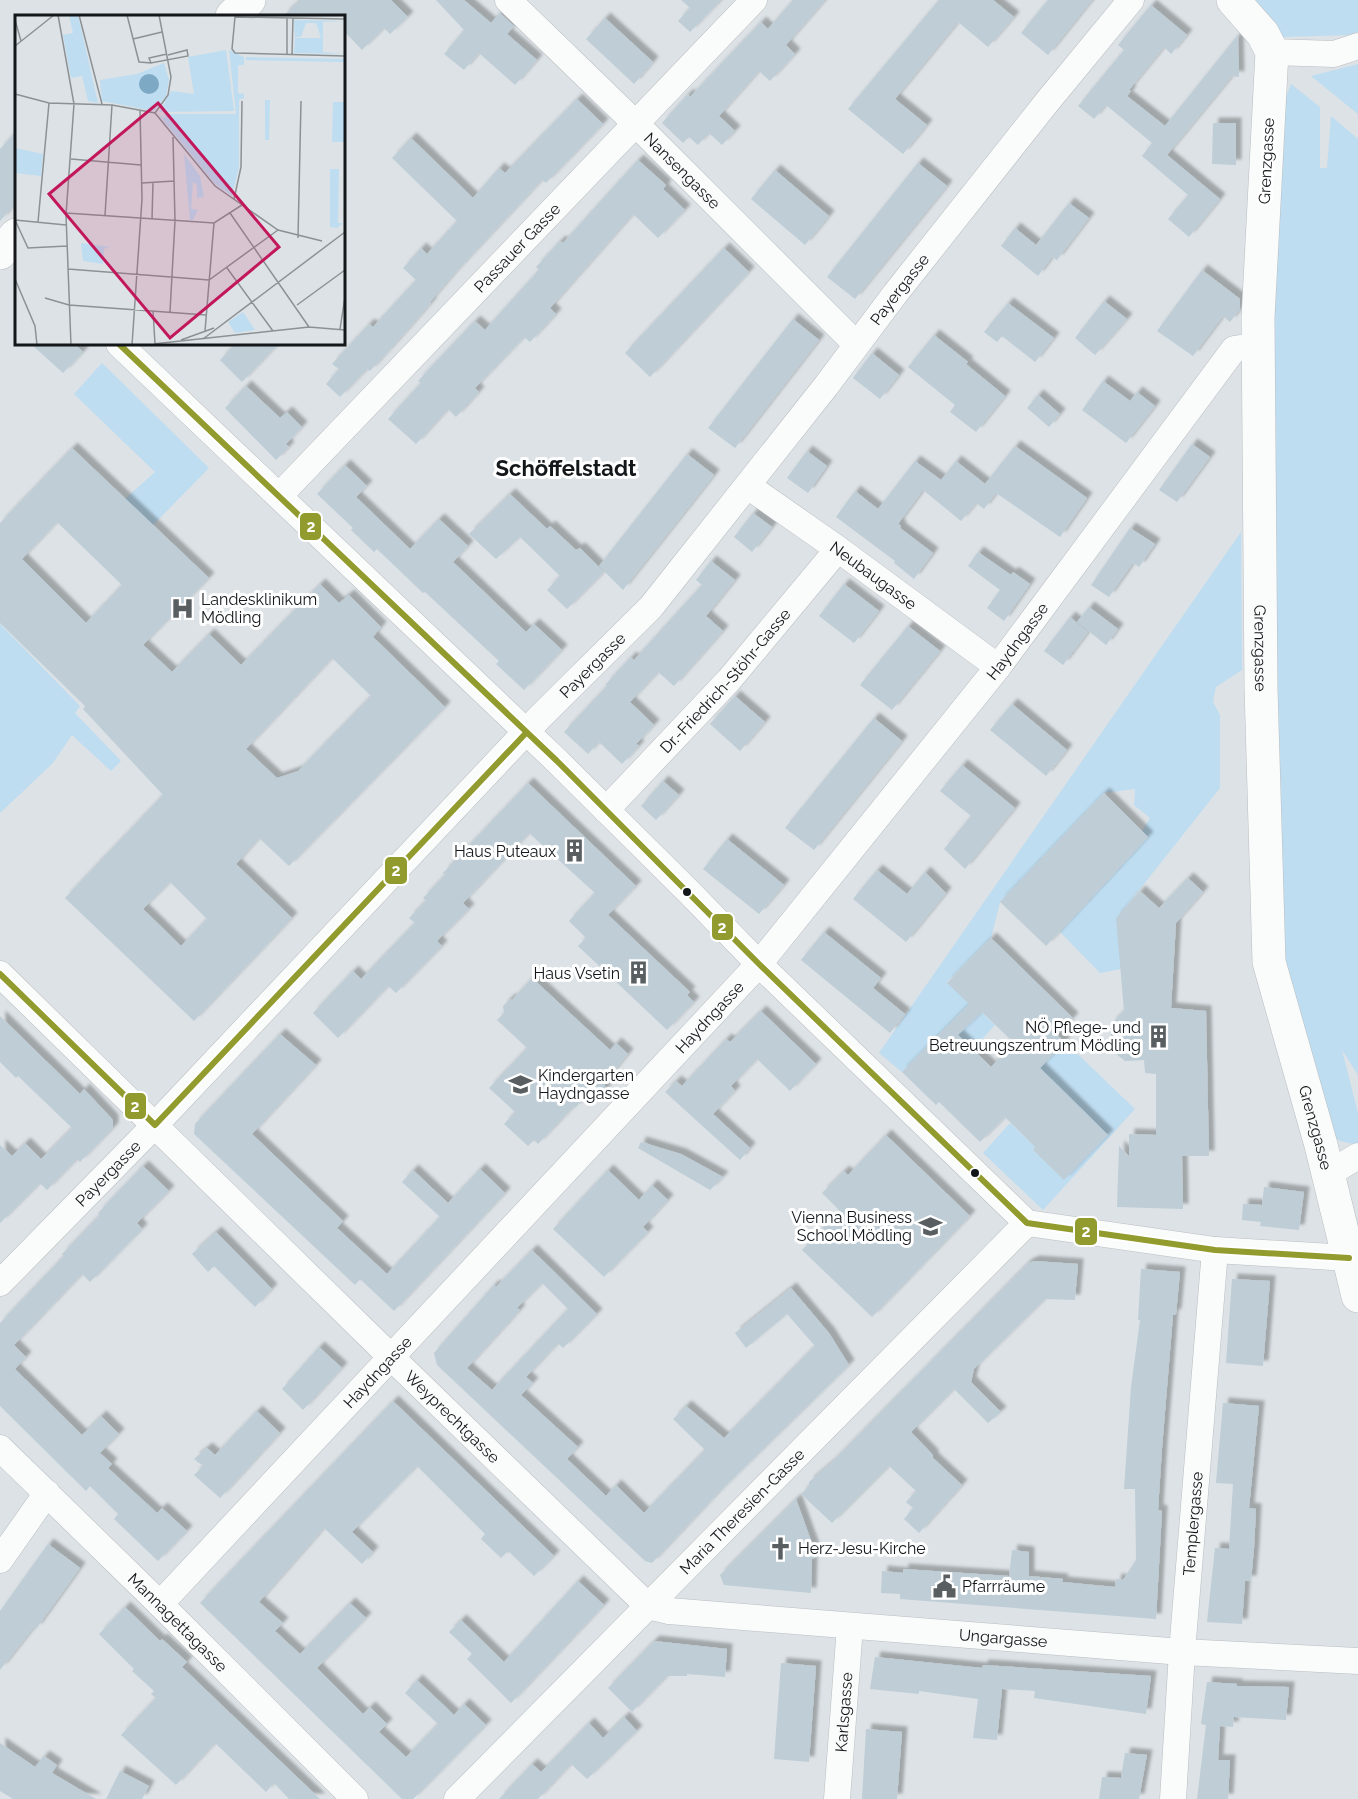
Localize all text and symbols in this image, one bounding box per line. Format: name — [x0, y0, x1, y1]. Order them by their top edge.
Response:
inset map — [15, 15, 345, 345]
street label: Grenzgasse — [1255, 117, 1278, 205]
street label: Nansengasse — [640, 129, 724, 213]
street label: Passauer Gasse — [470, 199, 564, 296]
street label: Payergasse — [866, 250, 933, 329]
district label: Schöffelstadt — [495, 455, 637, 481]
line badge: 2 — [299, 512, 322, 541]
text: 2 — [306, 517, 316, 536]
street label: Neubaugasse — [826, 537, 920, 614]
place label: Landesklinikum Mödling — [201, 590, 317, 627]
hospital icon: Landesklinikum Mödling — [170, 595, 196, 621]
street label: Haydngasse — [983, 599, 1052, 684]
street label: Dr.-Friedrich-Stöhr-Gasse — [656, 605, 795, 757]
street label: Grenzgasse — [1250, 605, 1270, 692]
street label: Payergasse — [556, 629, 630, 702]
building icon: Haus Puteaux — [561, 838, 587, 864]
place label: Haus Puteaux — [454, 842, 556, 861]
line badge: 2 — [384, 856, 408, 885]
text: 2 — [391, 861, 401, 880]
unlabelled marker — [681, 886, 693, 898]
line badge: 2 — [711, 913, 734, 941]
text: 2 — [717, 918, 727, 937]
building icon: Haus Vsetin — [625, 960, 651, 986]
place label: Haus Vsetin — [534, 964, 620, 983]
street label: Haydngasse — [672, 977, 748, 1057]
place label: NÖ Pflege- und Betreuungszentrum Mödling — [929, 1017, 1141, 1055]
building icon: NÖ Pflege- und Betreuungszentrum Mödling — [1146, 1023, 1172, 1049]
place label: Kindergarten Haydngasse — [538, 1066, 634, 1103]
school or university icon: Kindergarten Haydngasse — [507, 1071, 533, 1097]
street label: Grenzgasse — [1295, 1083, 1336, 1172]
line badge: 2 — [124, 1092, 147, 1120]
text: 2 — [130, 1097, 140, 1116]
street label: Payergasse — [72, 1136, 145, 1210]
unlabelled marker — [969, 1167, 981, 1179]
place label: Vienna Business School Mödling — [791, 1208, 912, 1245]
school or university icon: Vienna Business School Mödling — [917, 1213, 943, 1239]
line badge: 2 — [1074, 1217, 1098, 1246]
text: 2 — [1081, 1222, 1091, 1241]
street label: Haydngasse — [340, 1332, 416, 1412]
street label: Weyprechtgasse — [401, 1367, 504, 1467]
street label: Maria Theresien-Gasse — [676, 1445, 809, 1578]
street label: Templergasse — [1179, 1471, 1207, 1577]
church icon: Herz-Jesu-Kirche — [767, 1535, 793, 1561]
place label: Herz-Jesu-Kirche — [798, 1539, 926, 1558]
street label: Mannagettagasse — [124, 1569, 231, 1676]
public building icon: Pfarrräume — [931, 1573, 957, 1599]
place label: Pfarrräume — [962, 1577, 1045, 1596]
street label: Ungargasse — [958, 1625, 1048, 1651]
street label: Karlsgasse — [832, 1672, 856, 1753]

